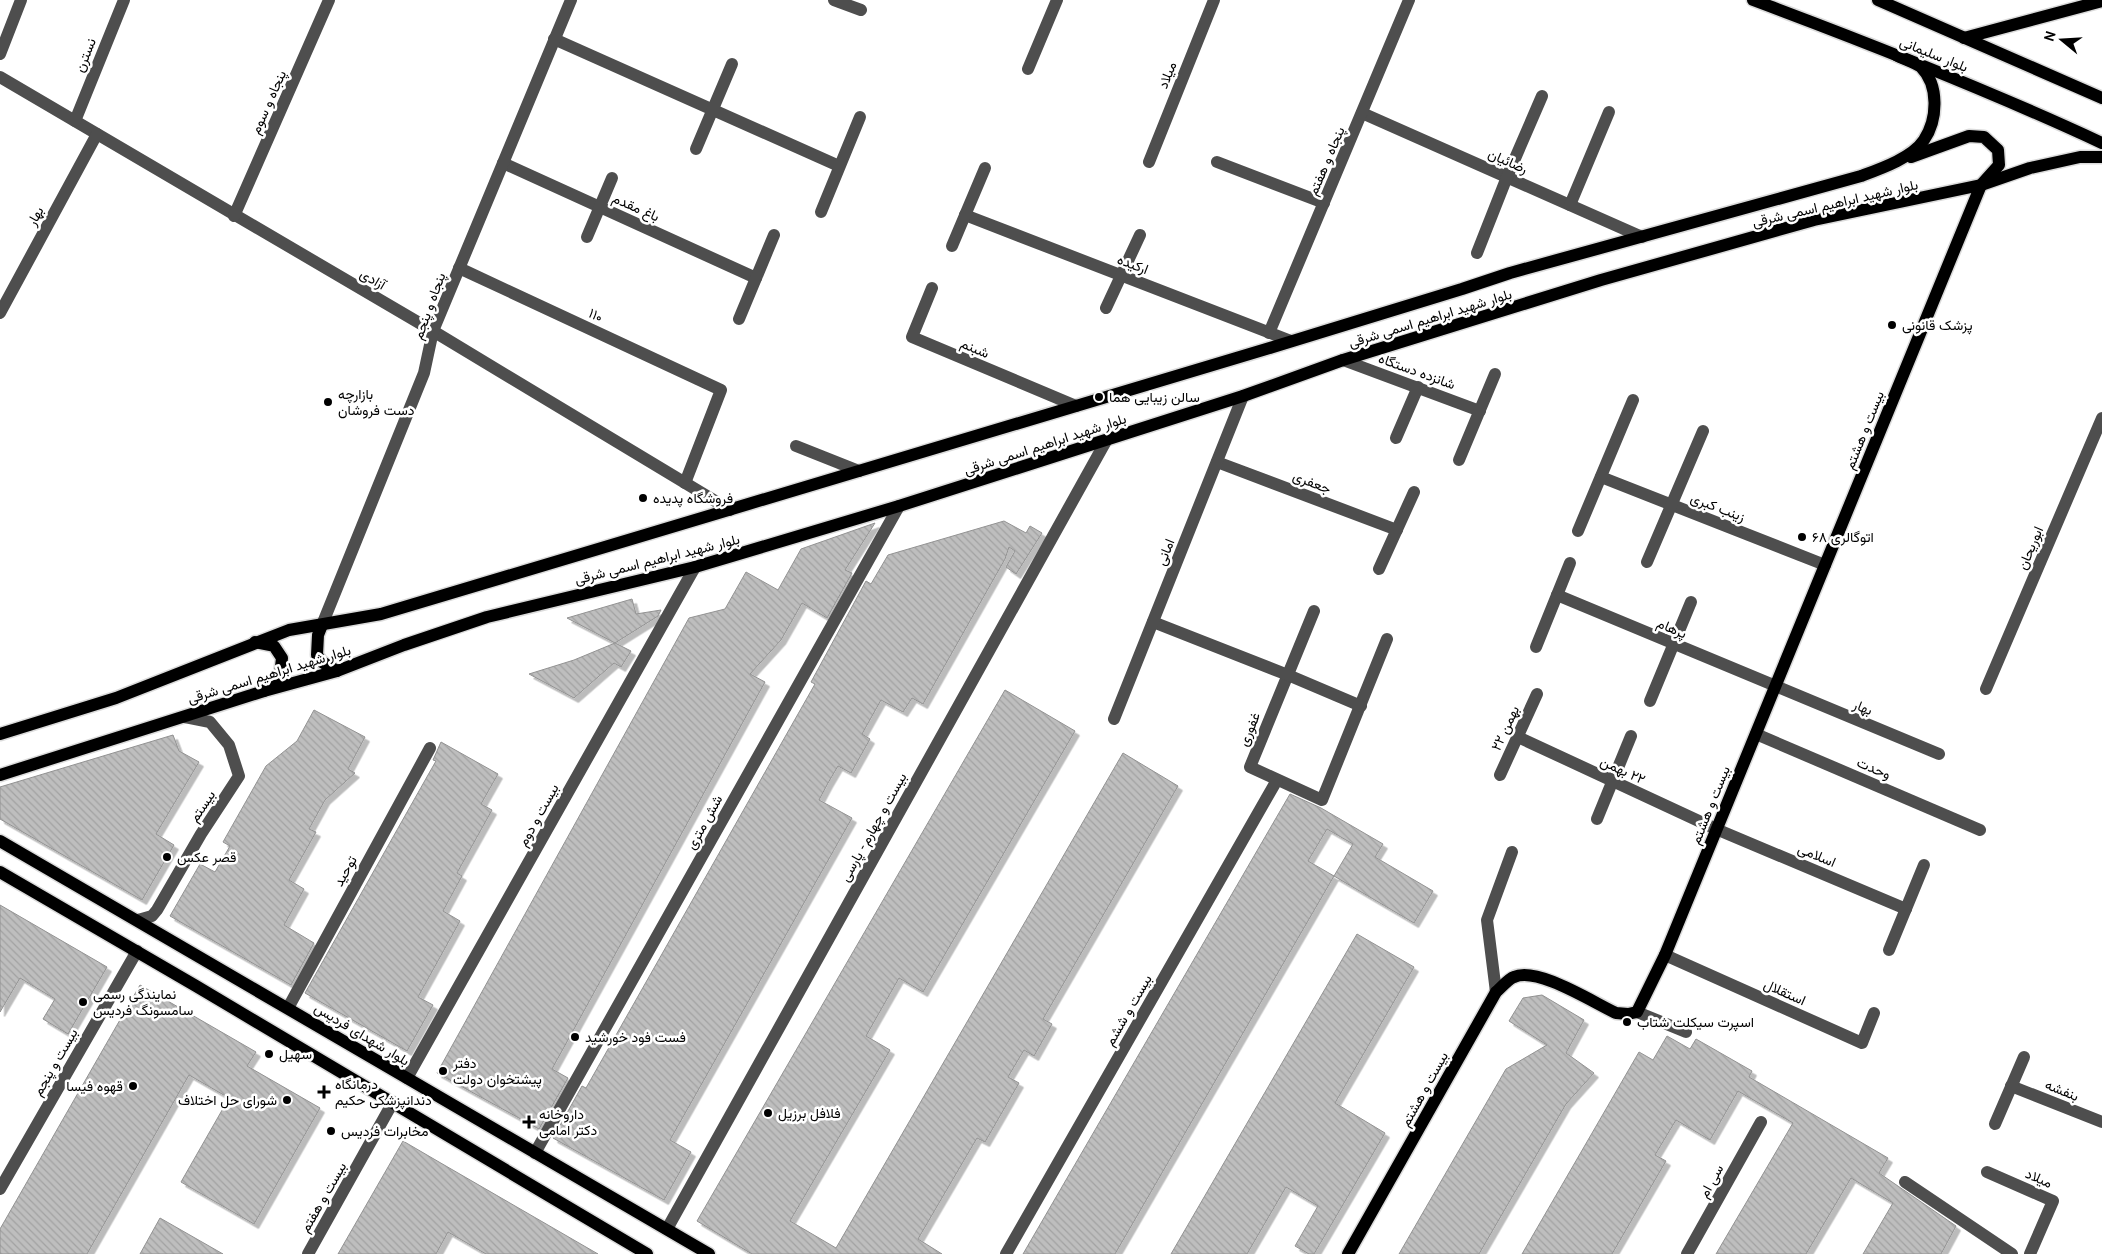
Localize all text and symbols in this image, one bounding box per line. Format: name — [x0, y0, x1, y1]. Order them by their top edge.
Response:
north arrow — [2037, 15, 2087, 65]
text: N — [2040, 29, 2060, 43]
street label: بلوار سلیمانی — [1897, 32, 1971, 76]
street label: نسترن — [70, 35, 100, 75]
street label: میلاد — [1153, 59, 1181, 91]
street label: پنجاه و سوم — [246, 67, 291, 137]
street label: پنجاه و هفتم — [1303, 124, 1349, 199]
street label: رضائیان — [1485, 144, 1531, 178]
street label: بلوار شهید ابراهیم اسمی شرقی — [1750, 175, 1920, 231]
street label: باغ مقدم — [609, 189, 662, 227]
street label: بهار — [22, 203, 48, 230]
street label: ارکیده — [1115, 250, 1151, 278]
street label: آزادی — [357, 264, 391, 294]
street label: پنجاه و پنجم — [409, 270, 450, 342]
street label: بلوار شهید ابراهیم اسمی شرقی — [1346, 285, 1514, 351]
street label: ۱۱۰ — [586, 304, 606, 326]
place label: پزشک قانونی — [1902, 316, 1973, 335]
marker: پزشک قانونی — [1886, 319, 1898, 331]
street label: شبنم — [958, 334, 992, 362]
street label: شانزده دستگاه — [1376, 349, 1458, 393]
place label: بازارچه دست فروشان — [338, 385, 415, 419]
place label: سالن زیبایی هما — [1109, 388, 1200, 406]
street label: بیست و هشتم — [1840, 388, 1888, 472]
marker: سالن زیبایی هما — [1093, 391, 1105, 403]
marker: بازارچه دست فروشان — [322, 396, 334, 408]
street label: بلوار شهید ابراهیم اسمی شرقی — [962, 409, 1128, 479]
street label: جعفری — [1290, 466, 1334, 498]
street label: زینب کبری — [1688, 488, 1748, 526]
place label: فروشگاه پدیده — [653, 489, 733, 508]
marker: فروشگاه پدیده — [637, 492, 649, 504]
street label: ابوریحان — [2013, 524, 2047, 572]
place label: اتوگالری ۶۸ — [1812, 528, 1874, 546]
street label: بلوار شهید ابراهیم اسمی شرقی — [573, 530, 741, 588]
marker: اتوگالری ۶۸ — [1796, 531, 1808, 543]
street label: امانی — [1152, 536, 1178, 568]
street label: پرهام — [1654, 614, 1690, 643]
street label: بلوار شهید ابراهیم اسمی شرقی — [185, 641, 353, 707]
street label: بهار — [1850, 695, 1875, 719]
street label: ۲۲ بهمن — [1487, 703, 1523, 753]
street label: غفوری — [1234, 709, 1264, 749]
street label: ٢٢ بهمن — [1598, 752, 1648, 788]
street label: وحدت — [1854, 753, 1894, 783]
street label: بیست و هشتم — [1686, 763, 1734, 847]
street label: بیست و چهارم - پارسی — [836, 769, 911, 885]
street label: بیست و دوم — [513, 780, 563, 850]
street label: بیستم — [185, 786, 219, 826]
street label: شش متری — [682, 791, 726, 853]
street label: اسلامی — [1795, 839, 1839, 871]
place label: قصر عکس — [177, 848, 236, 866]
marker: قصر عکس — [161, 851, 173, 863]
street label: توحید — [329, 852, 361, 890]
street label: بیست و ششم — [1100, 971, 1156, 1049]
street label: استقلال — [1761, 975, 1809, 1010]
place label: نمایندگی رسمی سامسونگ فردیس — [93, 985, 193, 1019]
marker: نمایندگی رسمی سامسونگ فردیس — [77, 996, 89, 1008]
street label: بلوار شهدای فردیس — [311, 998, 413, 1070]
place label: اسپرت سیکلت شتاب — [1637, 1013, 1754, 1032]
marker: اسپرت سیکلت شتاب — [1621, 1016, 1633, 1028]
street label: بیست و پنجم — [28, 1025, 82, 1100]
place label: فست فود خورشید — [585, 1028, 686, 1046]
marker: فست فود خورشید — [569, 1031, 581, 1043]
place label: سهیل — [279, 1045, 312, 1063]
marker: سهیل — [263, 1048, 275, 1060]
street label: بیست و هشتم — [1396, 1048, 1452, 1130]
place label: دفتر پیشتخوان دولت — [452, 1054, 542, 1089]
marker: دفتر پیشتخوان دولت — [437, 1065, 449, 1077]
place label: درمانگاه دندانپزشکی حکیم — [335, 1075, 432, 1110]
street label: بنفشه — [2042, 1075, 2082, 1105]
place label: قهوه فیسا — [66, 1077, 123, 1095]
marker: قهوه فیسا — [127, 1080, 139, 1092]
marker: درمانگاه دندانپزشکی حکیم — [317, 1085, 331, 1099]
place label: شورای حل اختلاف — [178, 1091, 277, 1109]
marker: شورای حل اختلاف — [281, 1094, 293, 1106]
place label: فلافل برزیل — [778, 1104, 841, 1122]
place label: داروخانه دکتر امامی — [539, 1105, 597, 1139]
marker: فلافل برزیل — [762, 1107, 774, 1119]
marker: داروخانه دکتر امامی — [523, 1116, 535, 1128]
place label: مخابرات فردیس — [341, 1122, 429, 1140]
marker: مخابرات فردیس — [325, 1125, 337, 1137]
street label: بیست و هفتم — [296, 1159, 350, 1235]
street label: سی ام — [1695, 1161, 1727, 1201]
street label: میلاد — [2023, 1164, 2055, 1192]

